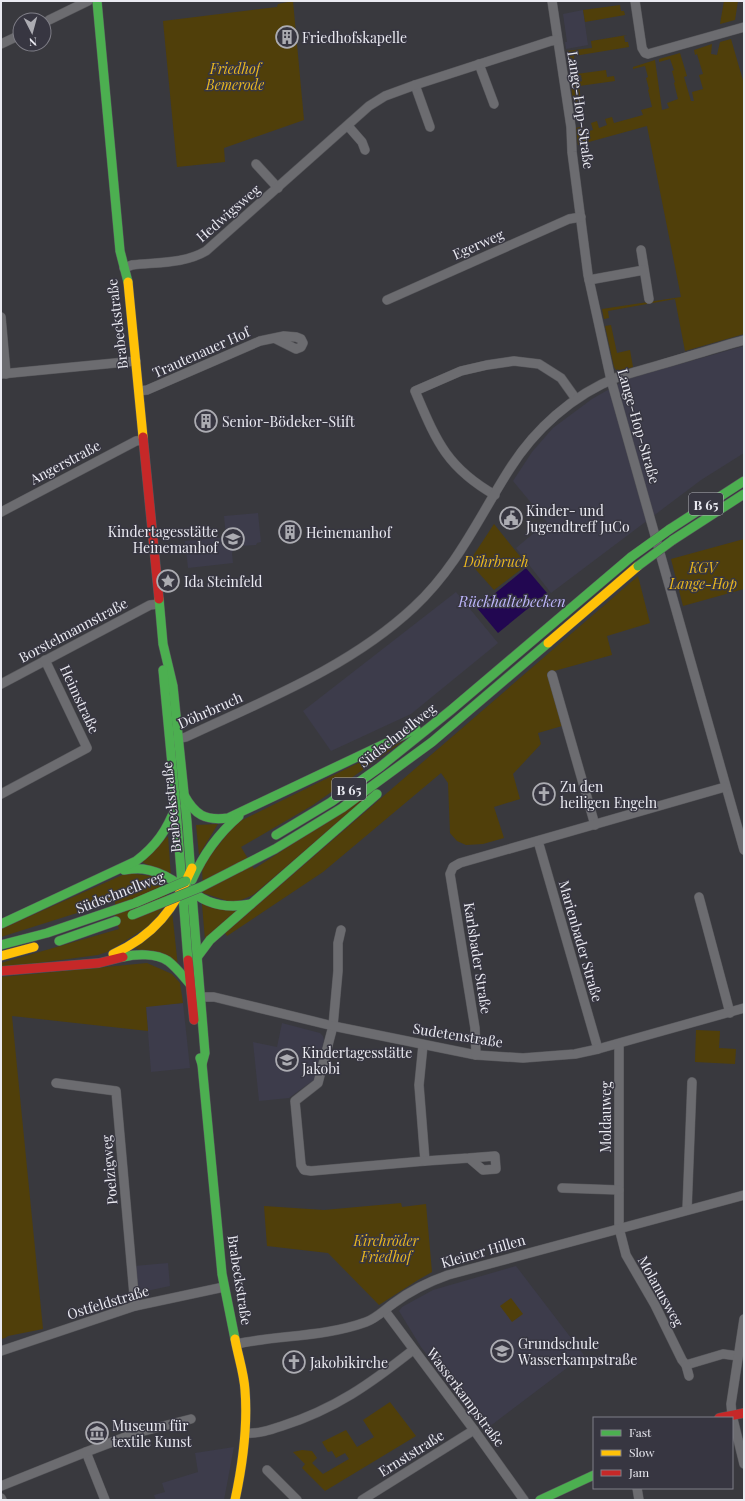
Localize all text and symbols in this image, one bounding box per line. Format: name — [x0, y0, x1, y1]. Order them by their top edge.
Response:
north arrow — [12, 12, 52, 52]
building icon: Friedhofskapelle — [274, 24, 300, 50]
place label: Friedhofskapelle — [302, 28, 407, 47]
text: N — [28, 35, 38, 50]
street label: Lange-Hop-Straße — [563, 50, 599, 170]
park label: Friedhof Bemerode — [205, 59, 264, 94]
street label: Hedwigsweg — [192, 179, 265, 246]
street label: Egerweg — [449, 224, 507, 264]
street label: Brabeckstraße — [102, 278, 132, 370]
street label: Trautenauer Hof — [149, 321, 254, 382]
street label: Lange-Hop-Straße — [613, 366, 665, 486]
building icon: Senior-Bödeker-Stift — [193, 408, 219, 434]
place label: Senior-Bödeker-Stift — [222, 412, 356, 431]
street label: Angerstraße — [26, 435, 104, 489]
road number: B 65 — [689, 493, 723, 515]
place label: Kinder- und Jugendtreff JuCo — [525, 501, 630, 536]
public building icon: Kinder- und Jugendtreff JuCo — [498, 505, 524, 531]
building icon: Heinemanhof — [277, 519, 303, 545]
place label: Kindertagesstätte Heinemanhof — [108, 522, 219, 557]
place label: Heinemanhof — [306, 523, 393, 542]
school or university icon: Kindertagesstätte Heinemanhof — [220, 526, 246, 552]
park label: Döhrbruch — [463, 552, 528, 571]
park label: KGV Lange-Hop — [668, 558, 737, 593]
place icon: Ida Steinfeld — [155, 568, 181, 594]
place label: Ida Steinfeld — [184, 572, 262, 591]
water label: Rückhaltebecken — [457, 591, 566, 611]
street label: Borstelmannstraße — [15, 593, 131, 667]
street label: Heimstraße — [56, 662, 104, 736]
street label: Döhrbruch — [175, 687, 246, 733]
street label: Südschnellweg — [354, 698, 440, 771]
street label: Brabeckstraße — [157, 761, 185, 853]
place label: Zu den heiligen Engeln — [560, 777, 658, 812]
road number: B 65 — [332, 778, 366, 800]
church icon: Zu den heiligen Engeln — [531, 781, 557, 807]
street label: Südschnellweg — [73, 866, 168, 918]
street label: Marienbader Straße — [555, 878, 607, 1004]
street label: Karlsbader Straße — [460, 901, 496, 1015]
street label: Sudetenstraße — [412, 1018, 504, 1052]
place label: Kindertagesstätte Jakobi — [301, 1043, 412, 1078]
school or university icon: Kindertagesstätte Jakobi — [274, 1047, 300, 1073]
street label: Moldauweg — [596, 1081, 615, 1153]
street label: Poelzigweg — [96, 1134, 122, 1206]
street label: Kleiner Hillen — [439, 1230, 528, 1272]
park label: Kirchröder Friedhof — [353, 1231, 420, 1266]
street label: Brabeckstraße — [223, 1234, 257, 1326]
street label: Molanusweg — [634, 1252, 689, 1330]
street label: Ostfeldstraße — [65, 1281, 151, 1323]
place label: Grundschule Wasserkampstraße — [517, 1334, 637, 1369]
school or university icon: Grundschule Wasserkampstraße — [489, 1338, 515, 1364]
street label: Wasserkampstraße — [422, 1343, 509, 1450]
church icon: Jakobikirche — [281, 1349, 307, 1375]
place label: Jakobikirche — [309, 1353, 388, 1372]
place label: Museum für textile Kunst — [112, 1416, 193, 1451]
legend — [593, 1417, 733, 1489]
museum icon: Museum für textile Kunst — [84, 1420, 110, 1446]
text: Fast — [629, 1424, 652, 1440]
street label: Ernststraße — [375, 1425, 447, 1481]
text: Slow — [629, 1444, 655, 1460]
text: Jam — [628, 1464, 650, 1480]

